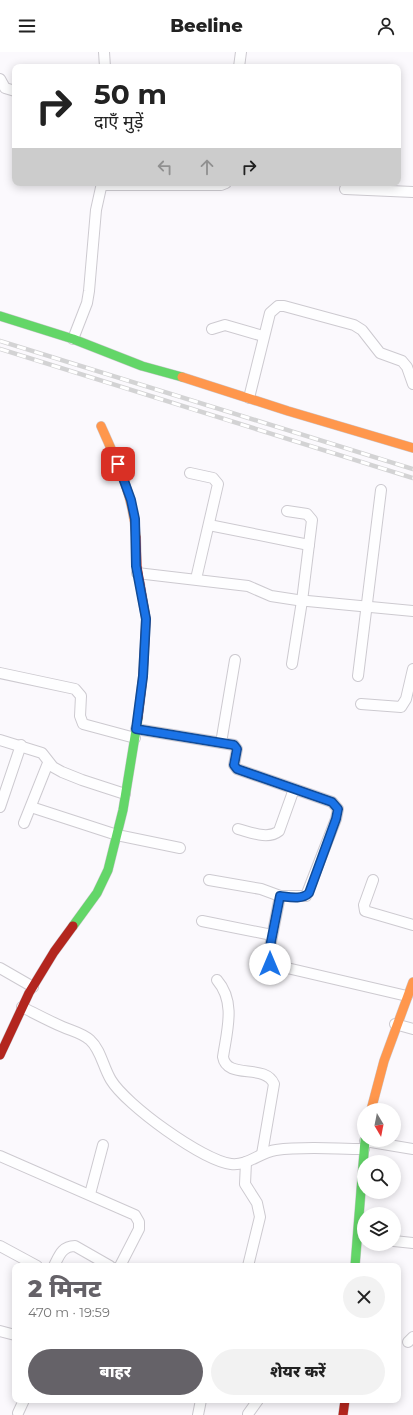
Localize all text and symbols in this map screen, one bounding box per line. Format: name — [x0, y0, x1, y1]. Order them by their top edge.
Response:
icon: menu — [16, 15, 38, 37]
text: Beeline — [170, 15, 243, 37]
icon: person — [375, 15, 397, 37]
text: 50 m — [94, 77, 167, 111]
icon: right — [28, 80, 80, 132]
text: दाएँ मुड़ें — [94, 111, 143, 133]
icon: left — [154, 156, 176, 178]
icon: ahead — [196, 156, 218, 178]
icon: right — [238, 156, 260, 178]
pin — [101, 447, 135, 481]
icon: arrive — [107, 453, 129, 475]
position arrow — [249, 943, 291, 985]
north arrow — [357, 1103, 401, 1147]
map controls — [357, 1103, 401, 1251]
button: search — [357, 1155, 401, 1199]
button: layers — [357, 1207, 401, 1251]
text: 2 मिनट — [28, 1274, 101, 1303]
button: close — [343, 1276, 385, 1318]
text: 470 m · 19:59 — [28, 1304, 110, 1320]
button: बाहर — [28, 1349, 203, 1395]
button: शेयर करें — [211, 1349, 385, 1395]

